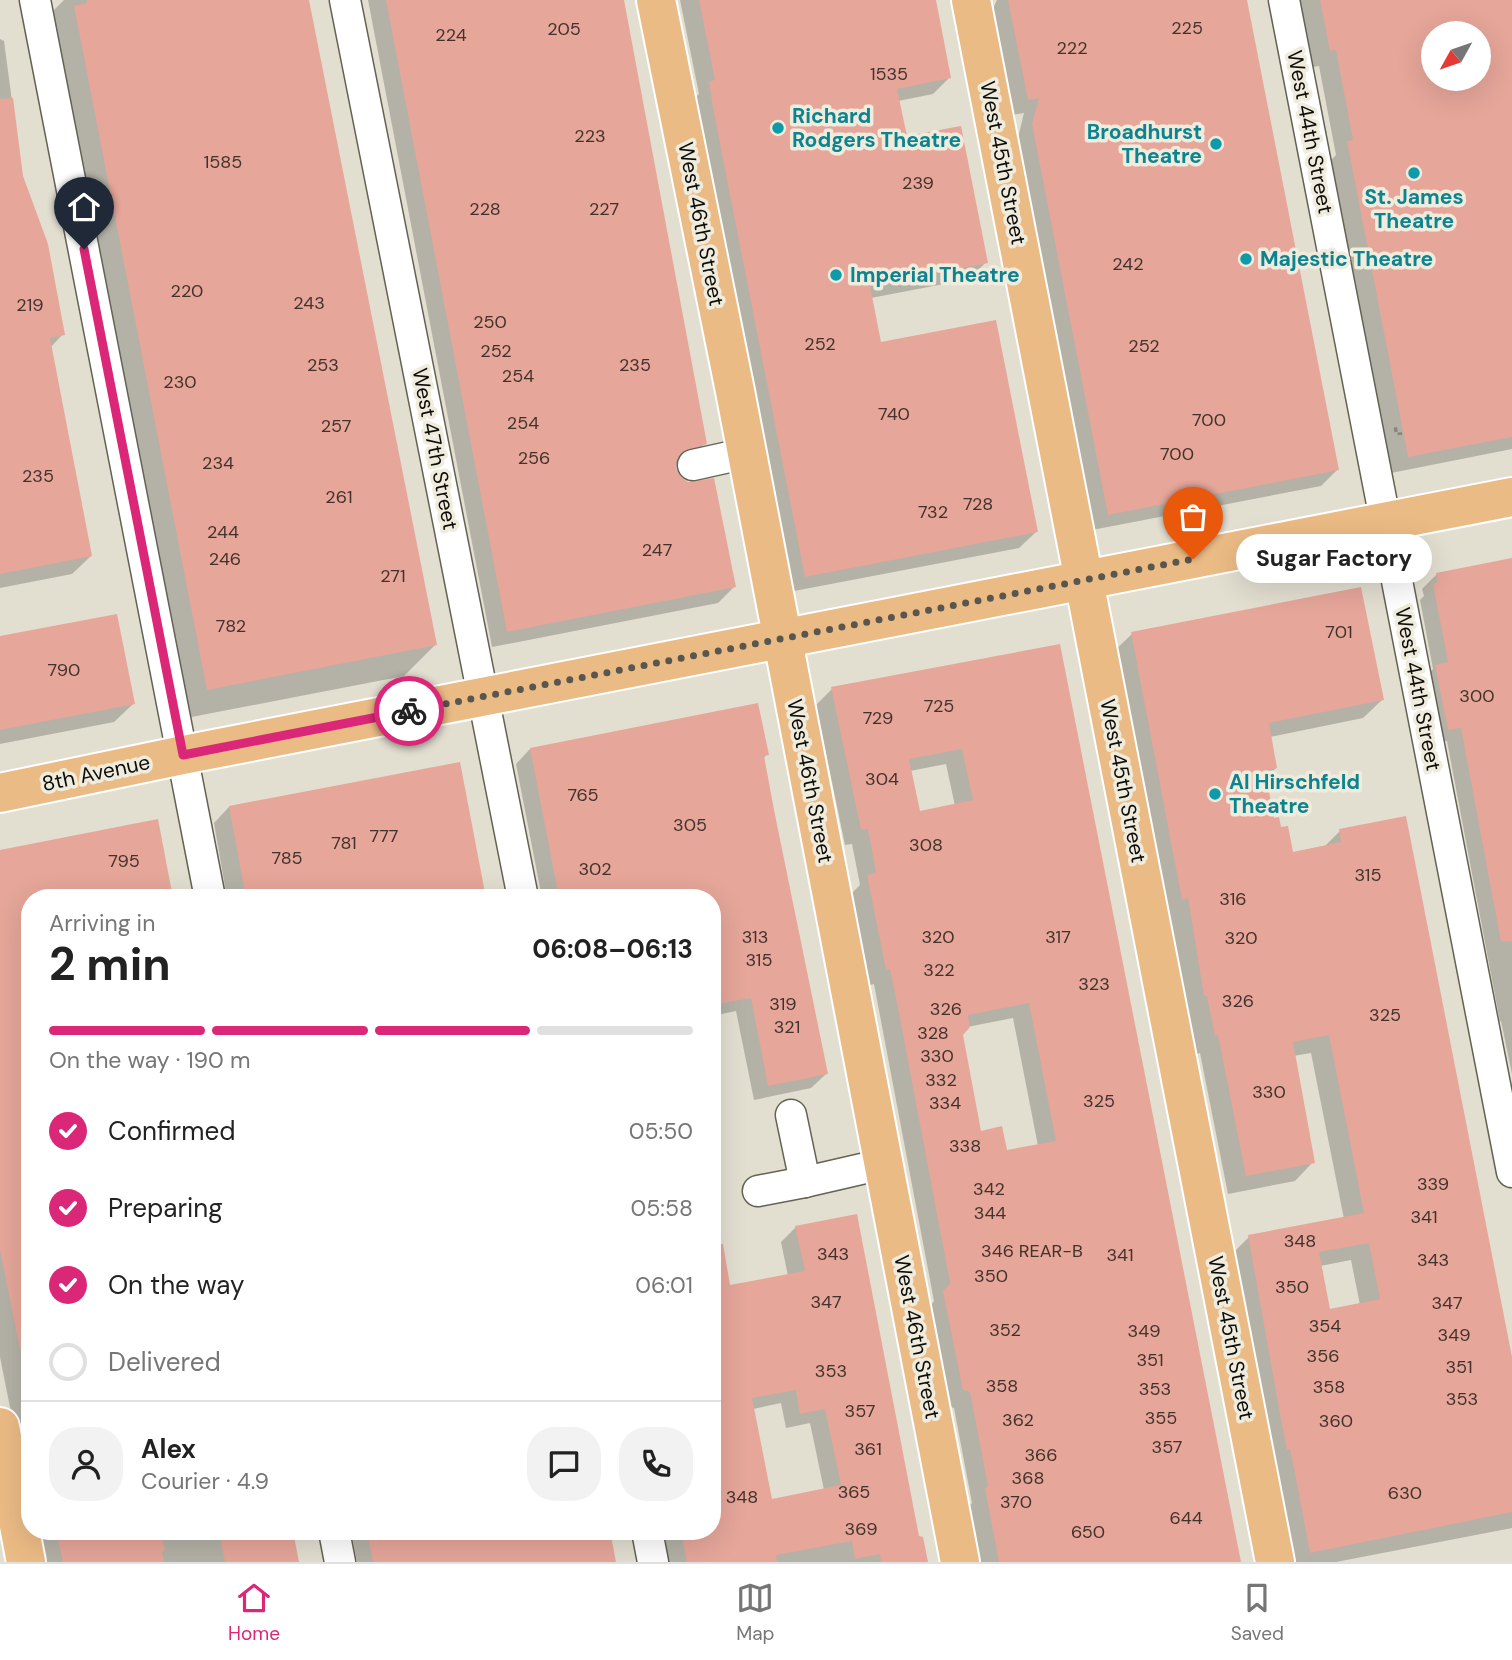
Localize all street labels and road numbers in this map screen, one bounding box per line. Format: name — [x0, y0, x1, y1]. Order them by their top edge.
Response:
street label: West 44th Street — [1280, 48, 1340, 216]
street label: West 45th Street — [973, 79, 1033, 247]
street label: West 46th Street — [671, 140, 731, 308]
street label: West 47th Street — [406, 366, 464, 532]
street label: West 44th Street — [1388, 605, 1448, 773]
street label: West 46th Street — [780, 697, 840, 865]
street label: West 45th Street — [1093, 697, 1153, 865]
street label: 8th Avenue — [39, 748, 153, 798]
street label: West 46th Street — [887, 1253, 947, 1421]
street label: West 45th Street — [1201, 1254, 1261, 1422]

